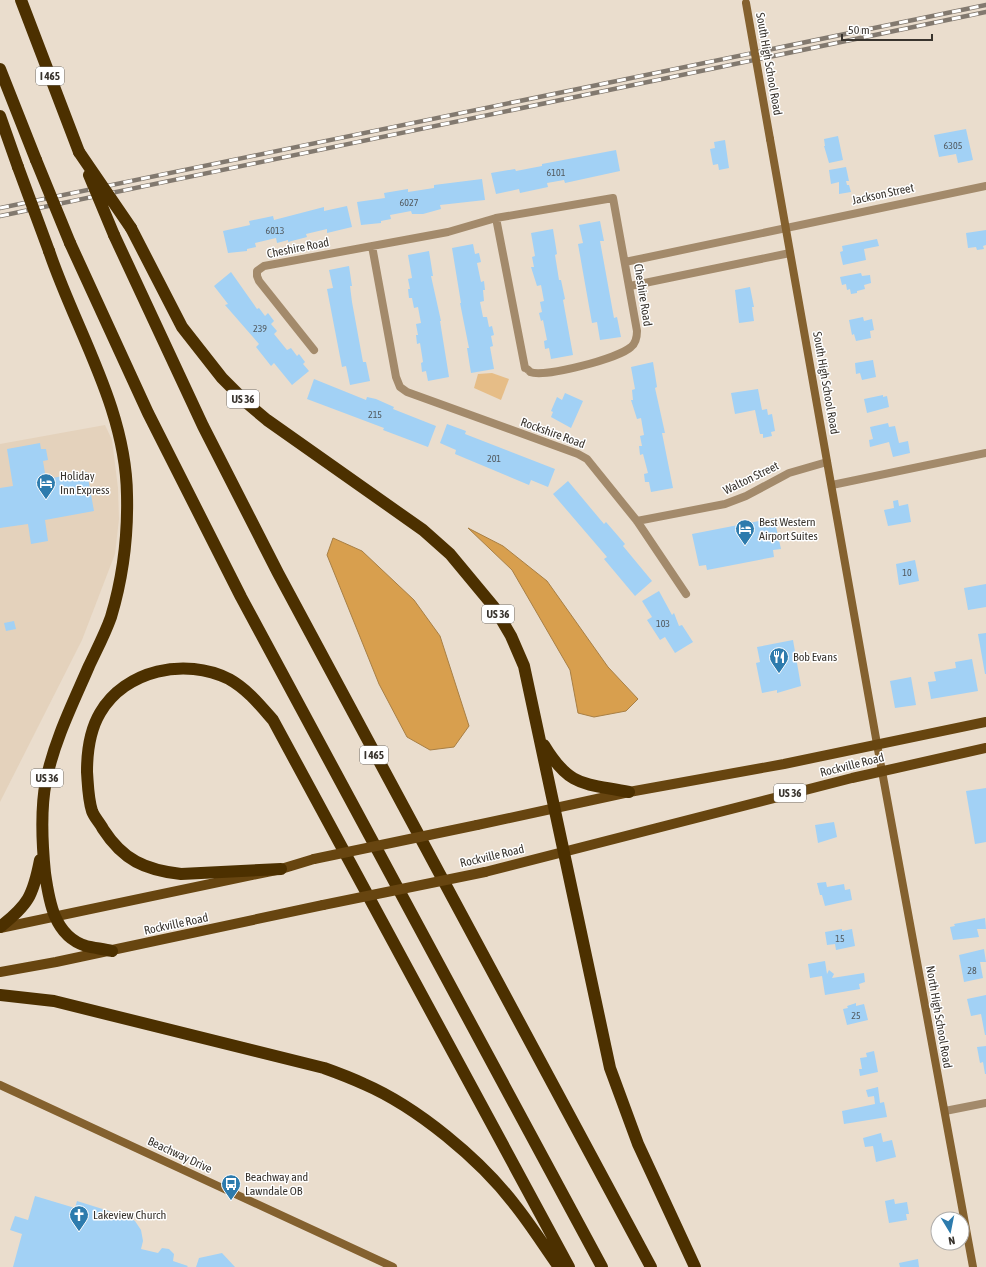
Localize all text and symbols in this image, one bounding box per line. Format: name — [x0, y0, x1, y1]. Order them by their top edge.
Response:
street label: South High School Road — [753, 12, 785, 116]
scale bar — [842, 16, 932, 42]
text: 50 m — [848, 23, 870, 37]
road number: I 465 — [36, 67, 64, 85]
house number: 6305 — [944, 140, 963, 151]
house number: 6101 — [547, 167, 566, 178]
street label: Jackson Street — [851, 181, 916, 207]
house number: 6027 — [400, 197, 419, 208]
house number: 6013 — [266, 225, 285, 236]
street label: Cheshire Road — [266, 235, 330, 261]
street label: Cheshire Road — [631, 263, 655, 327]
house number: 239 — [253, 323, 267, 334]
street label: South High School Road — [810, 331, 842, 435]
road number: US 36 — [227, 390, 259, 408]
house number: 215 — [368, 409, 382, 420]
street label: Rockshire Road — [519, 415, 587, 451]
house number: 201 — [487, 453, 501, 464]
street label: Walton Street — [721, 458, 781, 497]
place label: Holiday Inn Express — [60, 469, 109, 497]
hotel icon: Holiday Inn Express — [35, 472, 57, 500]
place label: Best Western Airport Suites — [759, 515, 818, 543]
hotel icon: Best Western Airport Suites — [734, 518, 756, 546]
house number: 10 — [902, 567, 912, 578]
road number: US 36 — [482, 605, 514, 623]
house number: 103 — [656, 618, 670, 629]
restaurant icon: Bob Evans — [768, 646, 790, 674]
place label: Bob Evans — [793, 650, 837, 664]
road number: I 465 — [360, 746, 388, 764]
street label: Rockville Road — [819, 750, 885, 780]
road number: US 36 — [31, 769, 63, 787]
road number: US 36 — [774, 784, 806, 802]
street label: Rockville Road — [459, 842, 525, 870]
street label: Rockville Road — [143, 910, 209, 938]
house number: 15 — [835, 933, 845, 944]
street label: North High School Road — [923, 965, 955, 1069]
house number: 28 — [967, 965, 977, 976]
house number: 25 — [851, 1010, 861, 1021]
street label: Beachway Drive — [146, 1134, 214, 1176]
place label: Beachway and Lawndale OB — [245, 1170, 308, 1198]
bus stop icon: Beachway and Lawndale OB — [220, 1173, 242, 1201]
church icon: Lakeview Church — [68, 1204, 90, 1232]
place label: Lakeview Church — [93, 1208, 166, 1222]
north arrow — [930, 1211, 970, 1251]
text: N — [947, 1234, 956, 1247]

